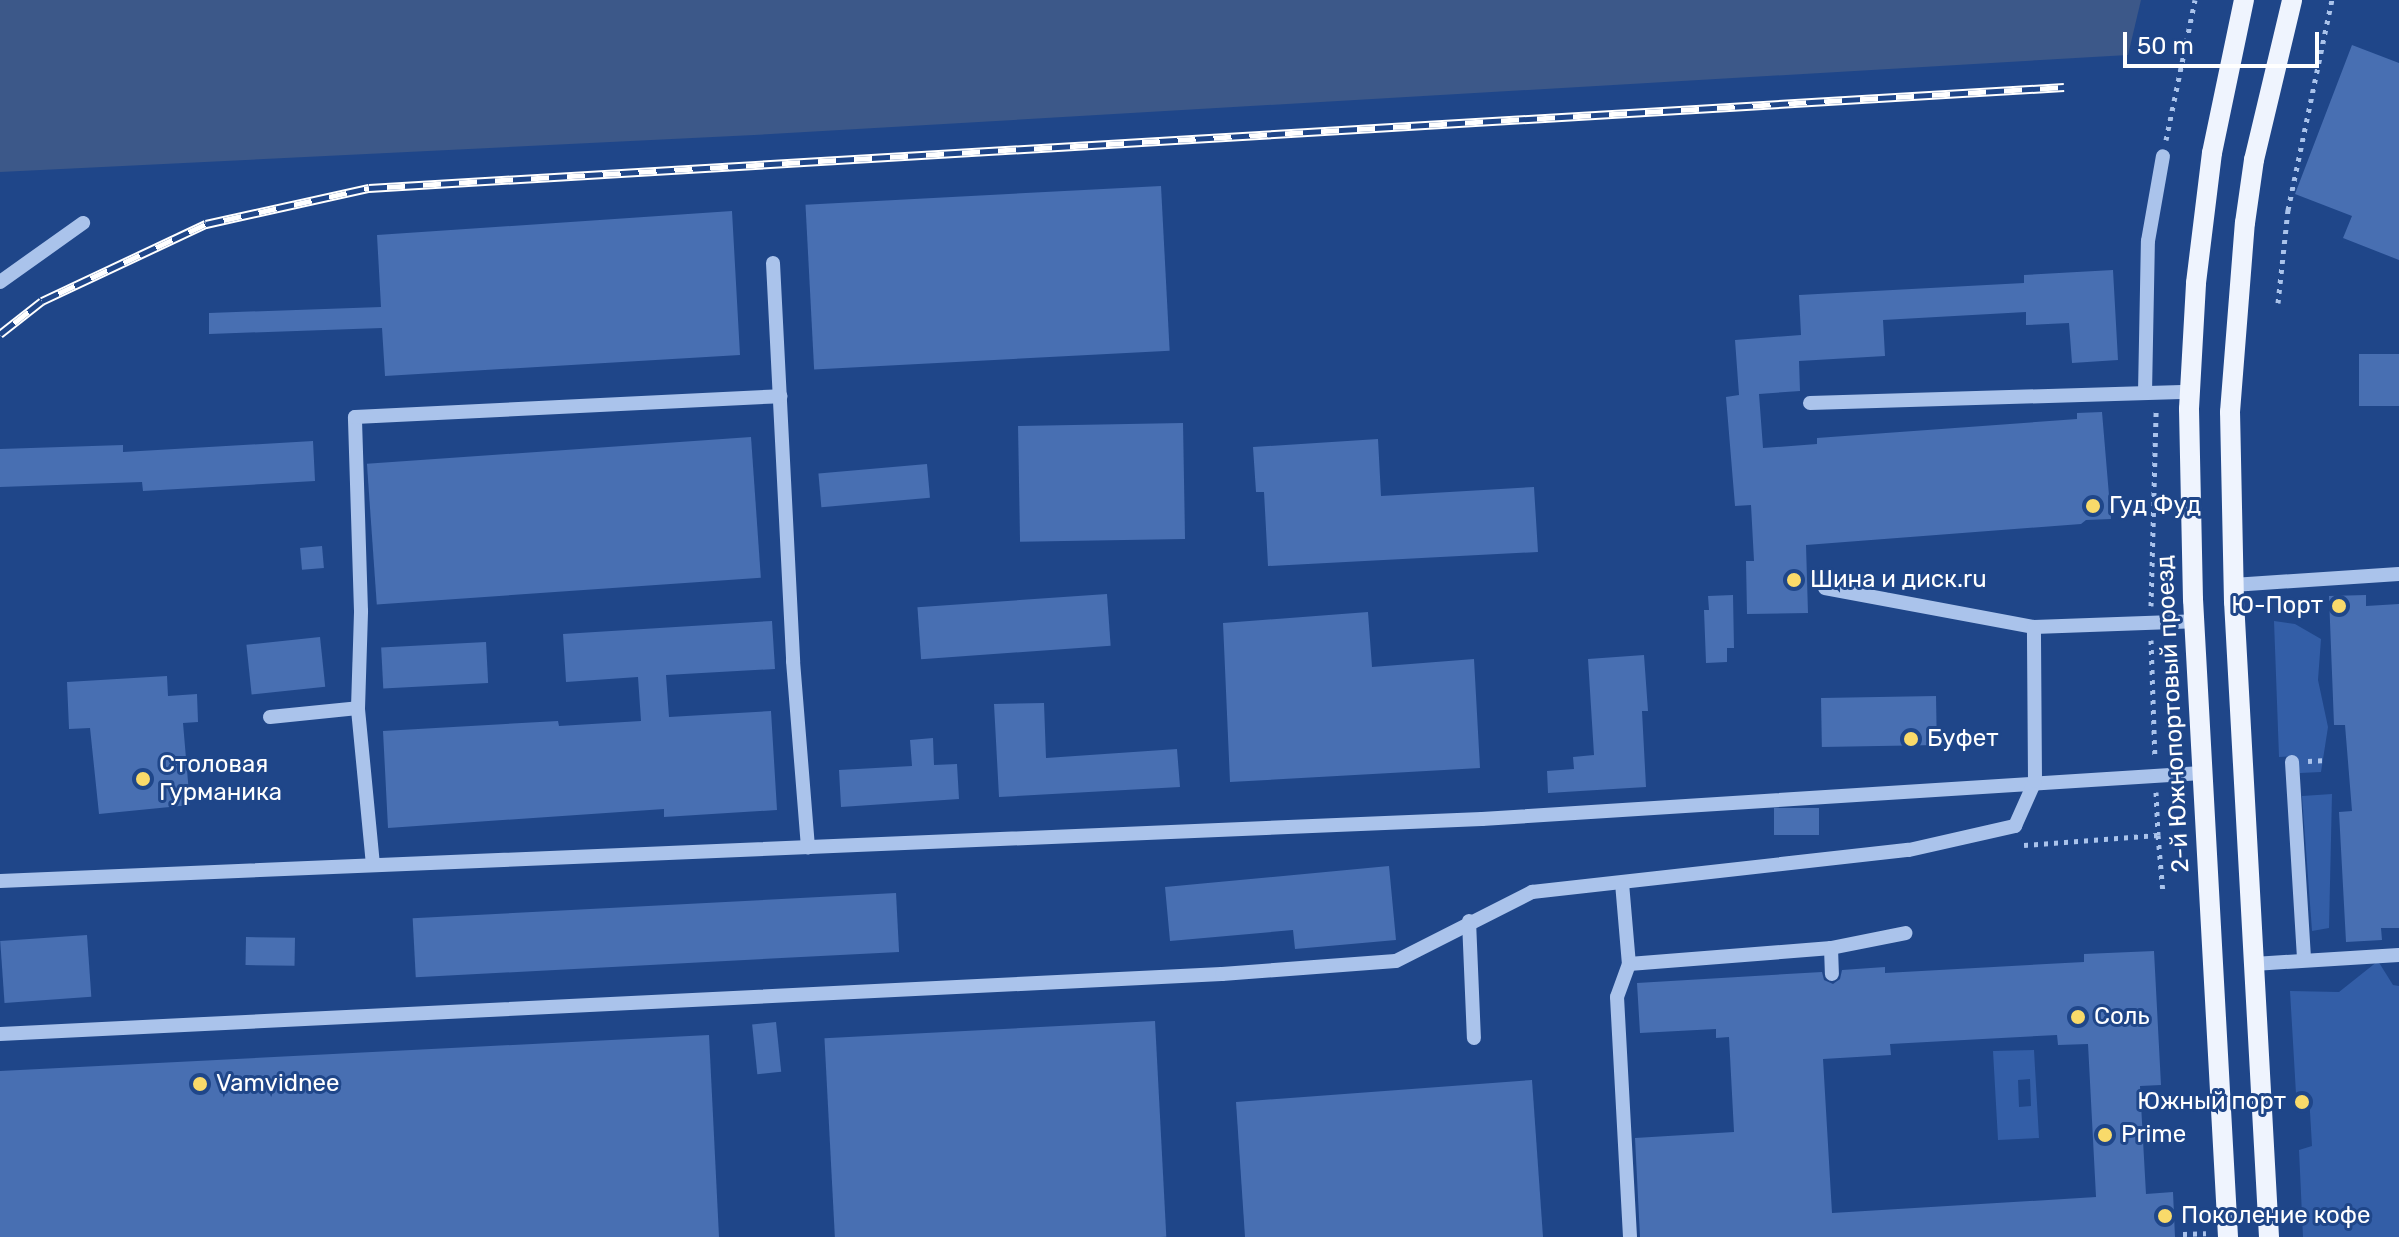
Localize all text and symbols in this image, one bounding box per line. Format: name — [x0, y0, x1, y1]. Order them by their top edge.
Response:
scale bar — [2127, 16, 2323, 66]
text: 50 m — [2137, 32, 2194, 60]
place label: Гуд Фуд — [2109, 492, 2201, 520]
marker: Гуд Фуд — [2084, 497, 2102, 515]
street label: 2-й Южнопортовый проезд — [2150, 555, 2196, 873]
place label: Шина и диск.ru — [1810, 566, 1987, 594]
marker: Шина и диск.ru — [1785, 571, 1803, 589]
place label: Ю-Порт — [2231, 592, 2323, 620]
marker: Ю-Порт — [2330, 597, 2348, 615]
place label: Буфет — [1927, 725, 1998, 753]
marker: Буфет — [1902, 730, 1920, 748]
place label: Столовая Гурманика — [159, 751, 282, 807]
marker: Столовая Гурманика — [134, 770, 152, 788]
place label: Соль — [2094, 1003, 2149, 1031]
marker: Соль — [2069, 1008, 2087, 1026]
place label: Vamvidnee — [216, 1070, 339, 1098]
marker: Vamvidnee — [191, 1075, 209, 1093]
place label: Южный порт — [2137, 1088, 2286, 1116]
marker: Южный порт — [2293, 1093, 2311, 1111]
place label: Prime — [2121, 1121, 2186, 1149]
marker: Prime — [2096, 1126, 2114, 1144]
place label: Поколение кофе — [2181, 1202, 2370, 1230]
marker: Поколение кофе — [2156, 1207, 2174, 1225]

